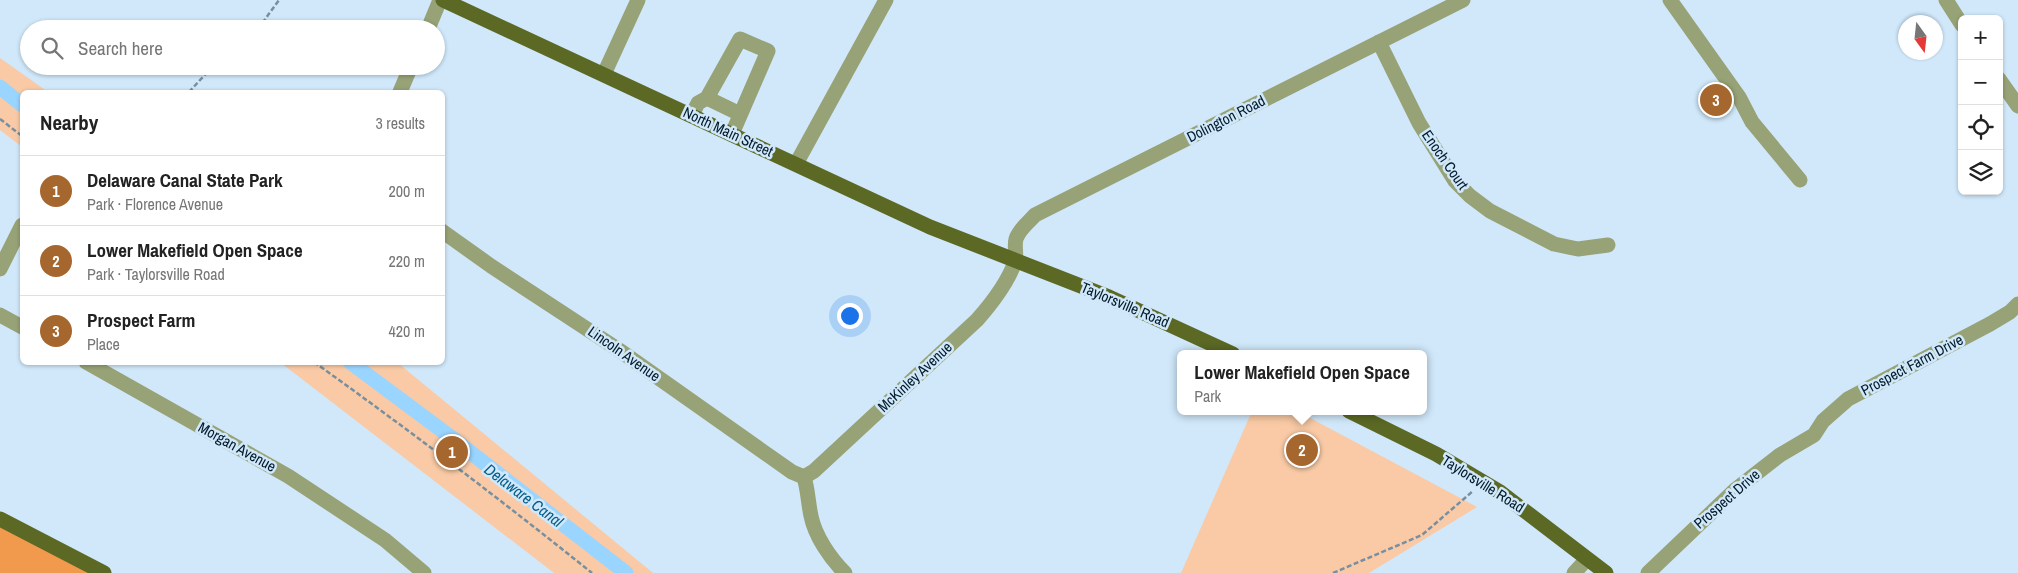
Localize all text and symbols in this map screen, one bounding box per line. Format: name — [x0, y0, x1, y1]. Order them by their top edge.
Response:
north arrow — [1898, 15, 1943, 60]
map controls — [1958, 15, 2003, 195]
button: + — [1958, 15, 2003, 60]
search box — [20, 20, 445, 75]
icon: search — [38, 34, 66, 62]
text: Search here — [78, 35, 163, 61]
button: − — [1958, 60, 2003, 105]
pin: 3 — [1700, 81, 1732, 119]
street label: Dolington Road — [1183, 90, 1269, 147]
street label: North Main Street — [680, 102, 777, 162]
button: locate — [1958, 105, 2003, 150]
text: Nearby — [40, 108, 98, 137]
text: 3 results — [375, 112, 425, 134]
street label: Enoch Court — [1417, 126, 1474, 194]
button: layers — [1958, 150, 2003, 195]
text: Delaware Canal State Park — [87, 167, 283, 193]
text: 1 — [52, 180, 60, 202]
text: 200 m — [389, 180, 425, 202]
text: Park · Florence Avenue — [87, 193, 223, 215]
text: Lower Makefield Open Space — [87, 237, 303, 263]
text: 2 — [52, 250, 60, 272]
text: 220 m — [389, 250, 425, 272]
text: Park · Taylorsville Road — [87, 263, 225, 285]
street label: Taylorsville Road — [1078, 277, 1173, 333]
your location — [837, 303, 863, 329]
text: Prospect Farm — [87, 307, 195, 333]
text: 3 — [52, 320, 60, 342]
text: 420 m — [389, 320, 425, 342]
street label: Lincoln Avenue — [584, 321, 665, 386]
street label: Prospect Farm Drive — [1857, 329, 1967, 400]
text: Place — [87, 333, 120, 355]
street label: McKinley Avenue — [873, 337, 957, 417]
popup — [1177, 350, 1427, 415]
text: Lower Makefield Open Space — [1194, 359, 1410, 385]
text: Park — [1194, 385, 1221, 407]
street label: Morgan Avenue — [195, 417, 280, 477]
pin: 2 — [1286, 431, 1318, 469]
pin: 1 — [436, 433, 468, 471]
street label: Taylorsville Road — [1438, 450, 1529, 517]
water label: Delaware Canal — [480, 458, 569, 533]
street label: Prospect Drive — [1689, 464, 1764, 533]

